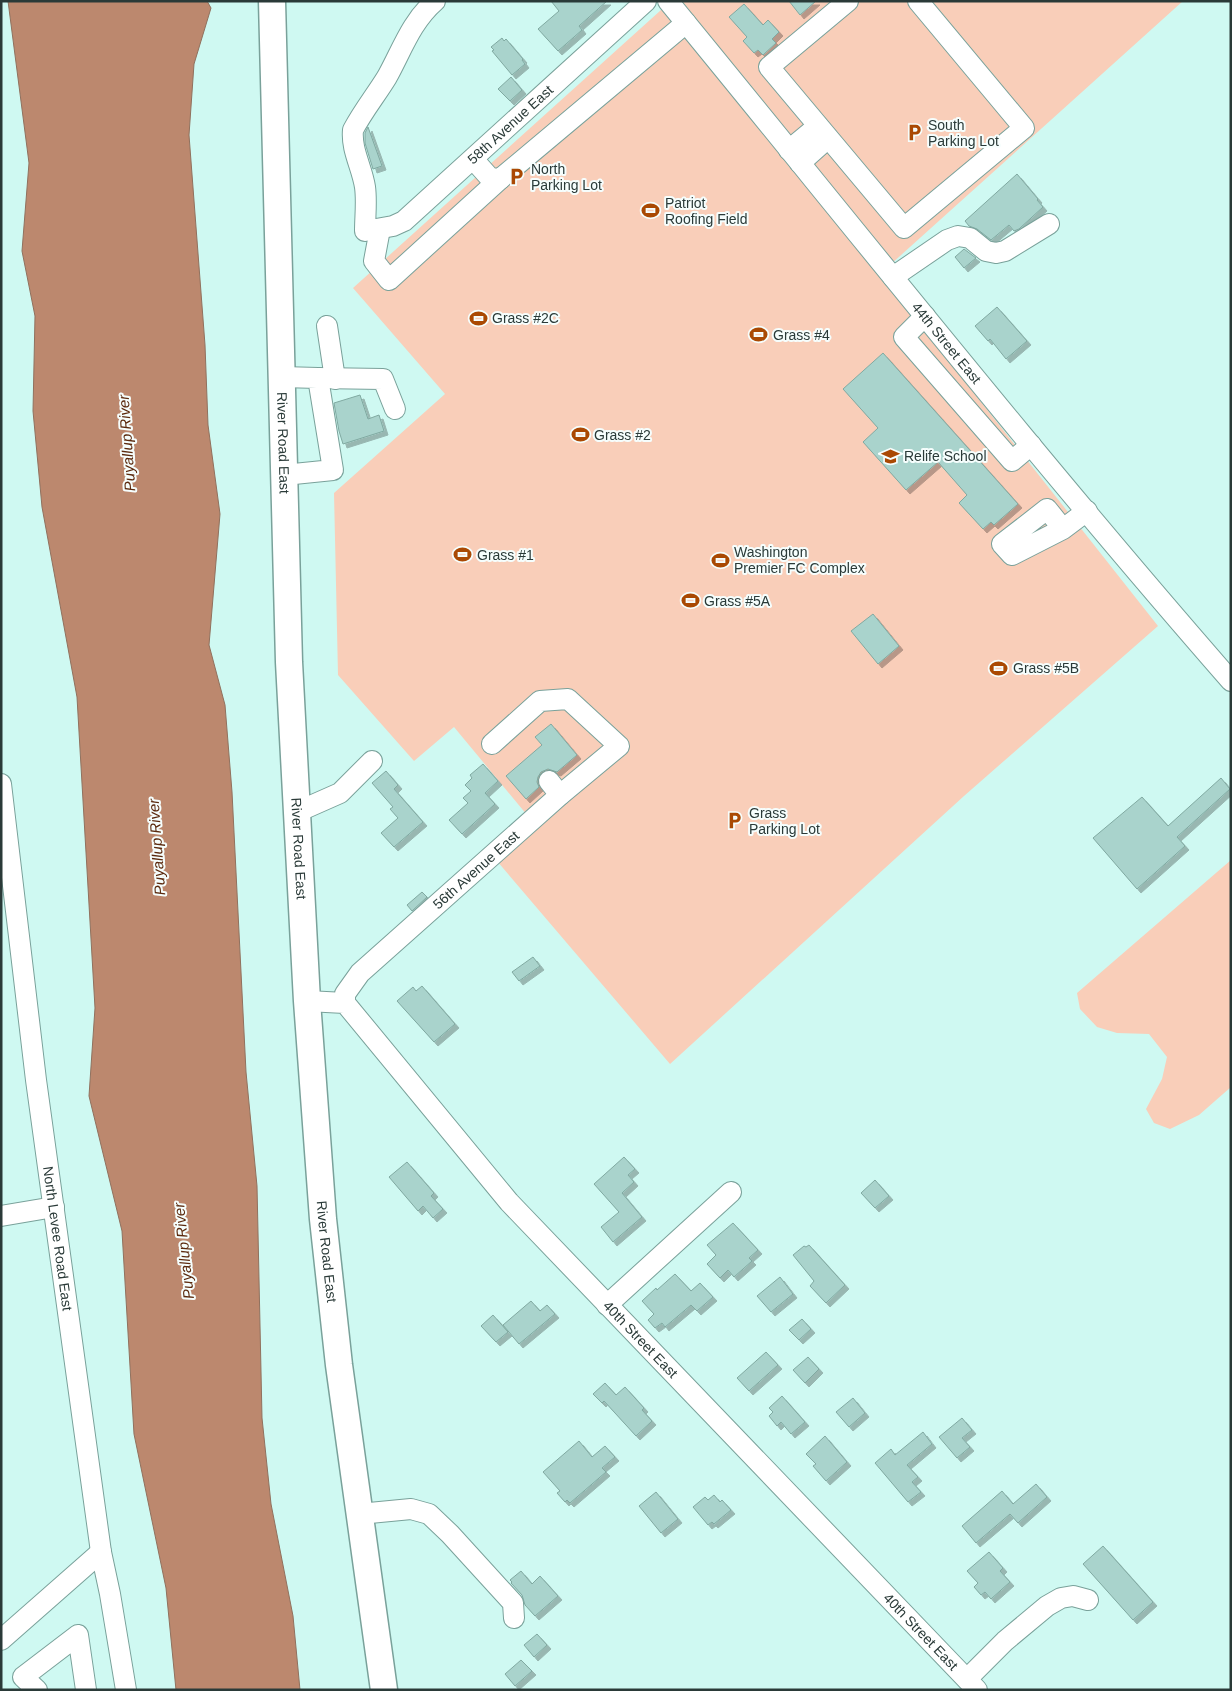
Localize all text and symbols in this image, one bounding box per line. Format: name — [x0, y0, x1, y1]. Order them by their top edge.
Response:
street label: 58th Avenue East — [464, 82, 556, 167]
place label: South Parking Lot — [928, 117, 999, 149]
parking icon: South Parking Lot — [904, 123, 924, 143]
place label: North Parking Lot — [531, 161, 602, 193]
parking icon: North Parking Lot — [507, 167, 527, 187]
place label: Patriot Roofing Field — [665, 195, 748, 227]
sports icon: Patriot Roofing Field — [641, 201, 661, 221]
street label: 44th Street East — [909, 299, 985, 387]
sports icon: Grass #2C — [468, 308, 488, 328]
place label: Grass #2C — [492, 310, 559, 326]
sports icon: Grass #4 — [749, 325, 769, 345]
place label: Grass #4 — [773, 327, 830, 343]
street label: River Road East — [274, 392, 293, 494]
water label: Puyallup River — [115, 393, 138, 492]
sports icon: Grass #2 — [570, 425, 590, 445]
place label: Grass #2 — [594, 427, 651, 443]
school or university icon: Relife School — [880, 446, 900, 466]
place label: Relife School — [904, 448, 987, 464]
place label: Washington Premier FC Complex — [734, 544, 865, 576]
sports icon: Grass #1 — [453, 545, 473, 565]
place label: Grass #1 — [477, 547, 534, 563]
sports icon: Washington Premier FC Complex — [710, 550, 730, 570]
sports icon: Grass #5A — [680, 591, 700, 611]
place label: Grass #5A — [704, 593, 771, 609]
sports icon: Grass #5B — [989, 658, 1009, 678]
place label: Grass #5B — [1013, 660, 1079, 676]
water label: Puyallup River — [145, 797, 168, 896]
street label: River Road East — [288, 797, 310, 900]
place label: Grass Parking Lot — [749, 805, 820, 837]
parking icon: Grass Parking Lot — [725, 811, 745, 831]
street label: 56th Avenue East — [430, 827, 522, 912]
street label: North Levee Road East — [40, 1165, 76, 1312]
street label: River Road East — [314, 1200, 340, 1303]
water label: Puyallup River — [170, 1201, 197, 1300]
street label: 40th Street East — [600, 1297, 681, 1381]
street label: 40th Street East — [880, 1590, 962, 1673]

